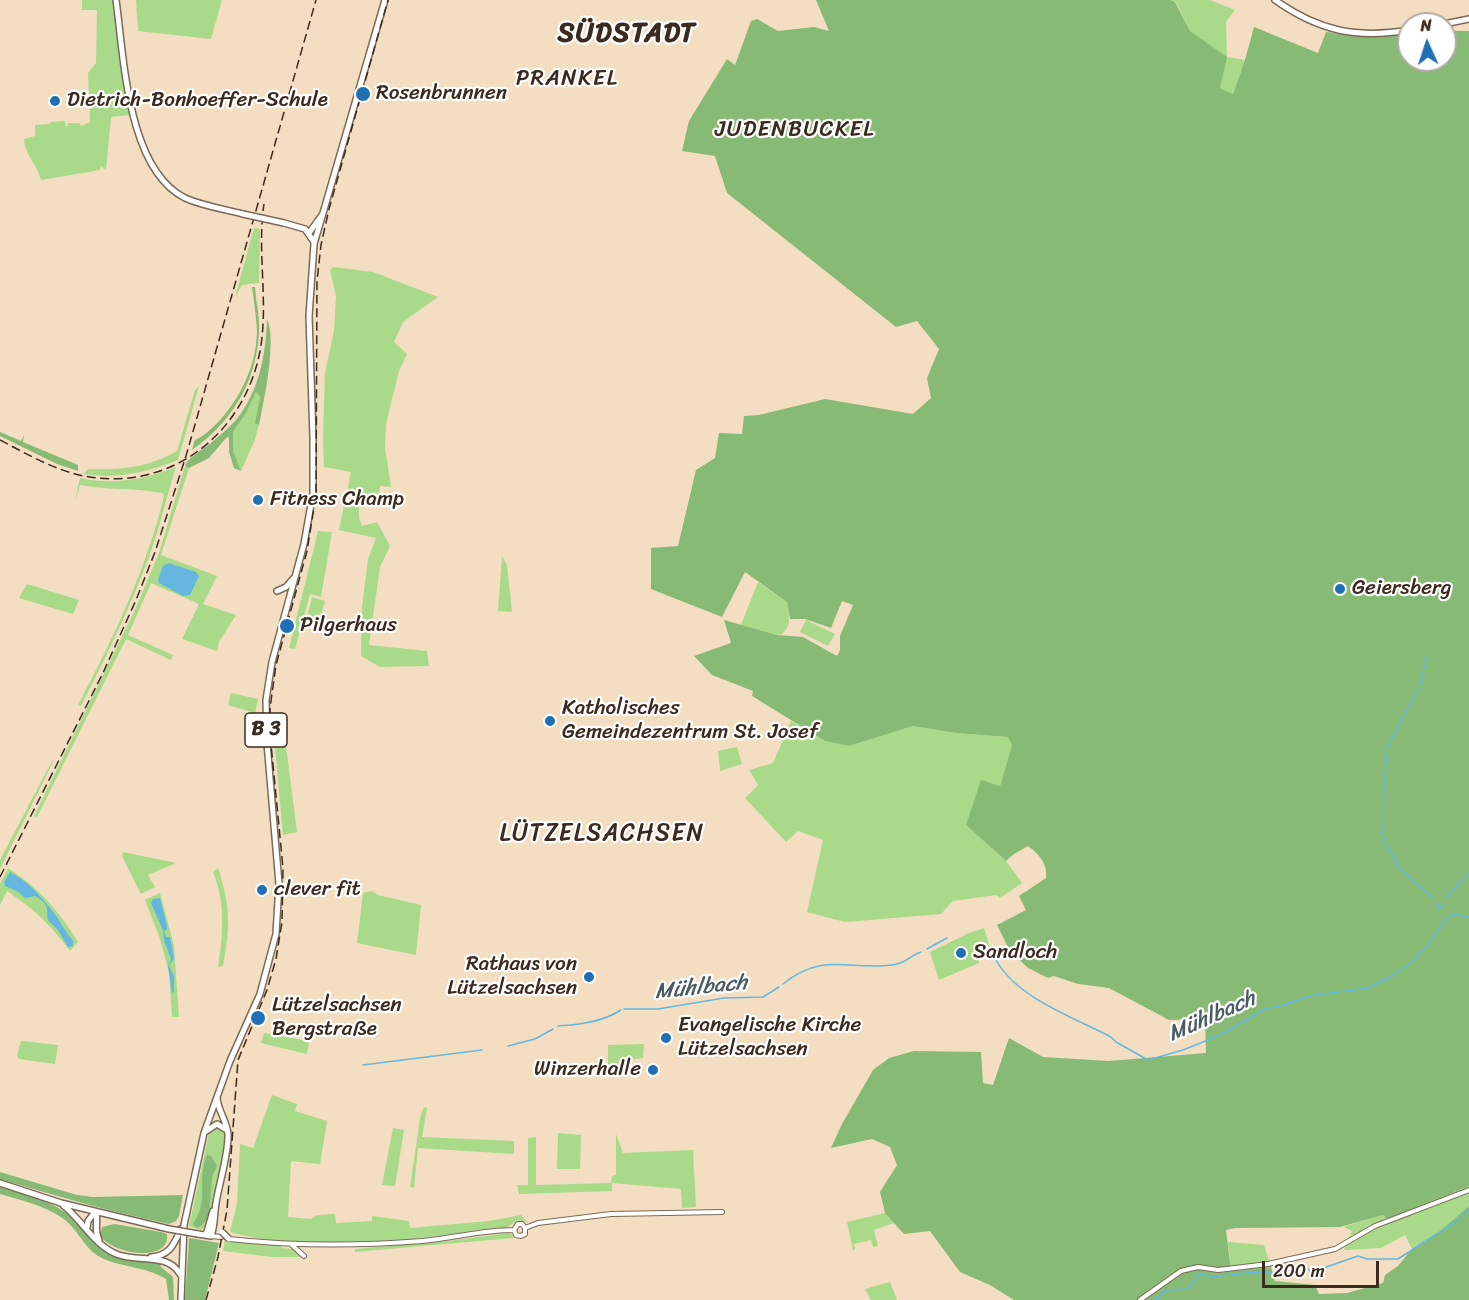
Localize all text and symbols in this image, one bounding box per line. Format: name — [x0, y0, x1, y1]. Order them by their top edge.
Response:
text: N — [1420, 11, 1432, 40]
north arrow — [1397, 12, 1457, 72]
district label: SÜDSTADT — [559, 18, 695, 50]
district label: PRANKEL — [516, 66, 618, 92]
place label: Rosenbrunnen — [376, 81, 507, 107]
marker: Rosenbrunnen — [354, 85, 372, 103]
place label: Dietrich-Bonhoeffer-Schule — [67, 88, 328, 114]
marker: Dietrich-Bonhoeffer-Schule — [48, 94, 62, 108]
district label: JUDENBUCKEL — [715, 117, 875, 143]
place label: Fitness Champ — [270, 487, 404, 513]
marker: Fitness Champ — [251, 493, 265, 507]
place label: Geiersberg — [1352, 576, 1451, 602]
marker: Geiersberg — [1333, 582, 1347, 596]
place label: Pilgerhaus — [300, 613, 397, 639]
marker: Pilgerhaus — [278, 617, 296, 635]
place label: Katholisches Gemeindezentrum St. Josef — [562, 696, 818, 746]
road number: B 3 — [245, 713, 287, 747]
marker: Katholisches Gemeindezentrum St. Josef — [543, 714, 557, 728]
district label: LÜTZELSACHSEN — [500, 820, 704, 848]
place label: clever fit — [274, 877, 361, 903]
marker: clever fit — [255, 883, 269, 897]
place label: Sandloch — [973, 940, 1057, 966]
marker: Sandloch — [954, 946, 968, 960]
place label: Rathaus von Lützelsachsen — [447, 952, 577, 1002]
marker: Rathaus von Lützelsachsen — [582, 970, 596, 984]
water label: Mühlbach — [653, 970, 749, 1006]
water label: Mühlbach — [1164, 986, 1260, 1048]
place label: Lützelsachsen Bergstraße — [272, 993, 402, 1043]
marker: Lützelsachsen Bergstraße — [249, 1009, 267, 1027]
place label: Evangelische Kirche Lützelsachsen — [678, 1013, 861, 1063]
marker: Evangelische Kirche Lützelsachsen — [659, 1031, 673, 1045]
place label: Winzerhalle — [534, 1057, 641, 1083]
marker: Winzerhalle — [646, 1063, 660, 1077]
scale bar — [1265, 1249, 1382, 1287]
text: 200 m — [1273, 1255, 1325, 1287]

